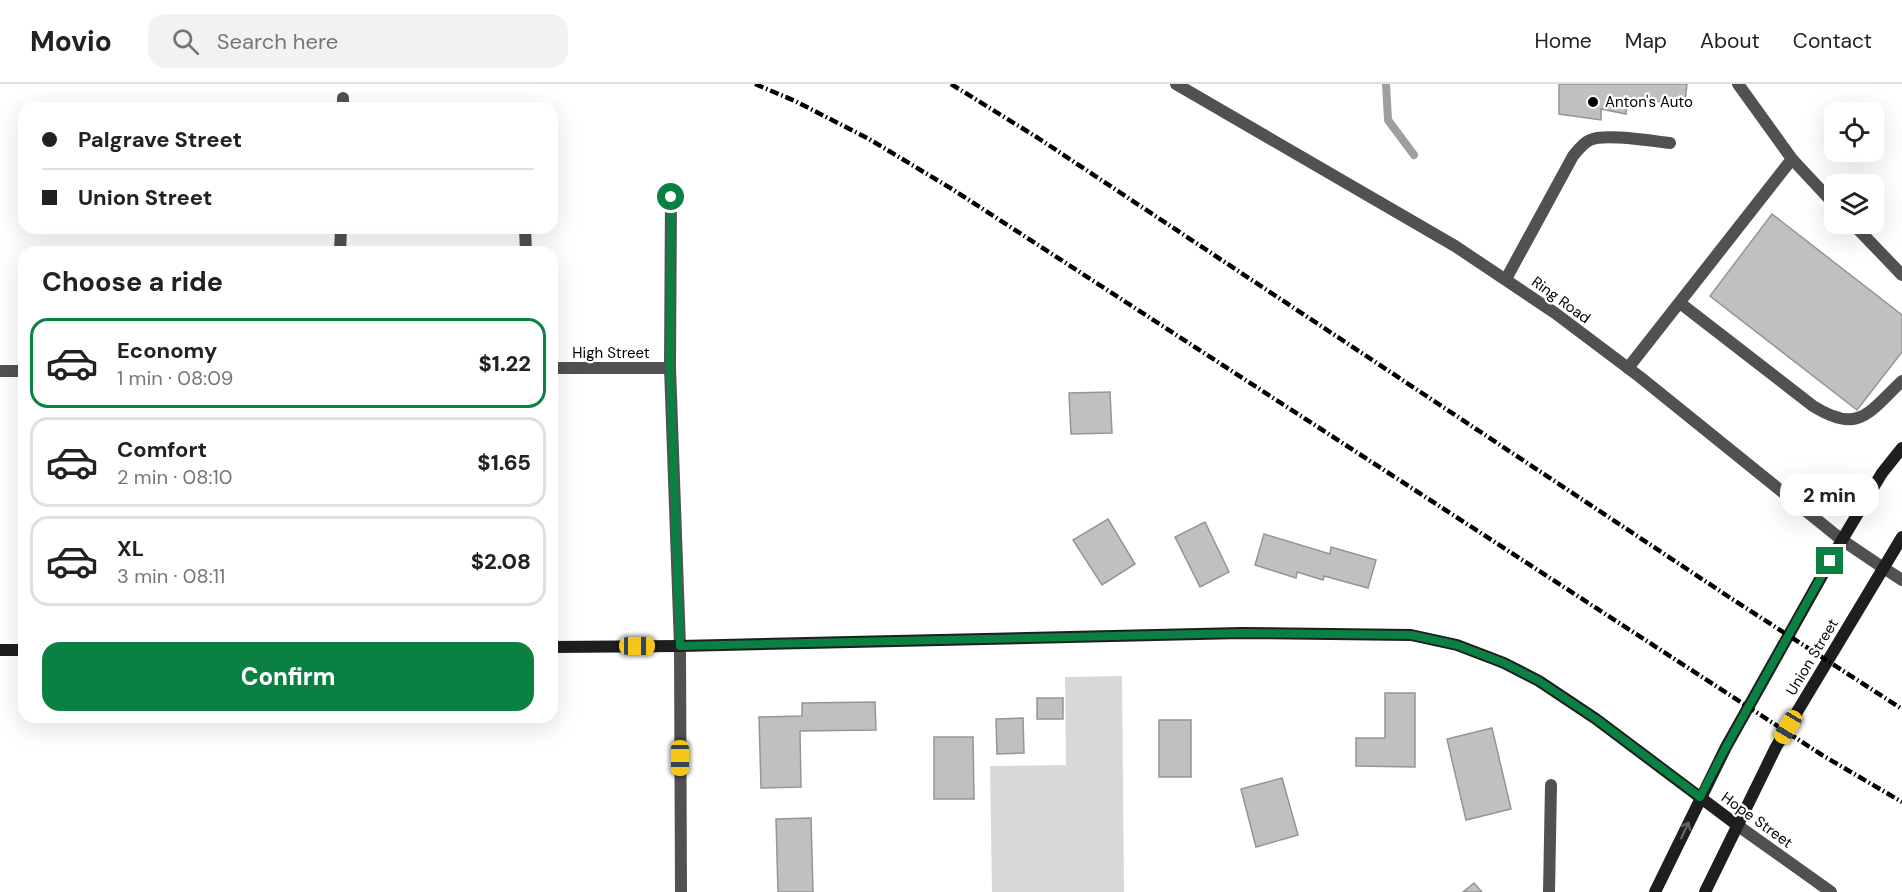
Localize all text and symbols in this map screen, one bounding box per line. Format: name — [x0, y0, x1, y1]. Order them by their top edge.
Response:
search box — [148, 14, 568, 68]
text: Movio — [30, 23, 112, 60]
icon: search — [169, 25, 202, 58]
text: Search here — [217, 27, 338, 56]
text: Home — [1534, 27, 1592, 55]
text: Map — [1625, 27, 1667, 55]
text: About — [1700, 27, 1760, 55]
text: Contact — [1793, 27, 1872, 55]
place label: Anton's Auto — [1605, 92, 1693, 112]
marker: Anton's Auto — [1586, 95, 1600, 109]
map controls — [1824, 102, 1884, 234]
button: locate — [1824, 102, 1884, 162]
text: Palgrave Street — [78, 125, 242, 154]
button: layers — [1824, 174, 1884, 234]
text: Union Street — [78, 183, 212, 212]
route start — [657, 183, 684, 210]
text: Choose a ride — [42, 264, 223, 299]
street label: Ring Road — [1527, 272, 1595, 328]
icon: car — [45, 336, 99, 390]
text: Economy — [117, 336, 217, 365]
street label: High Street — [572, 343, 650, 363]
text: $1.22 — [478, 349, 531, 378]
text: 1 min · 08:09 — [117, 365, 233, 391]
icon: car — [45, 435, 99, 489]
text: Comfort — [117, 435, 207, 464]
text: $1.65 — [477, 448, 531, 477]
text: 2 min · 08:10 — [117, 464, 232, 490]
callout: 2 min — [1780, 474, 1880, 516]
text: 2 min — [1803, 482, 1856, 508]
icon: car — [45, 534, 99, 588]
text: XL — [117, 534, 144, 563]
text: $2.08 — [471, 547, 531, 576]
route end — [1816, 547, 1843, 574]
text: 3 min · 08:11 — [117, 563, 225, 589]
street label: Union Street — [1781, 615, 1843, 699]
car — [619, 637, 655, 655]
button: Confirm — [42, 642, 534, 711]
car — [1771, 707, 1805, 747]
car — [671, 740, 689, 776]
street label: Hope Street — [1717, 787, 1797, 853]
one-way arrow — [1679, 822, 1691, 840]

